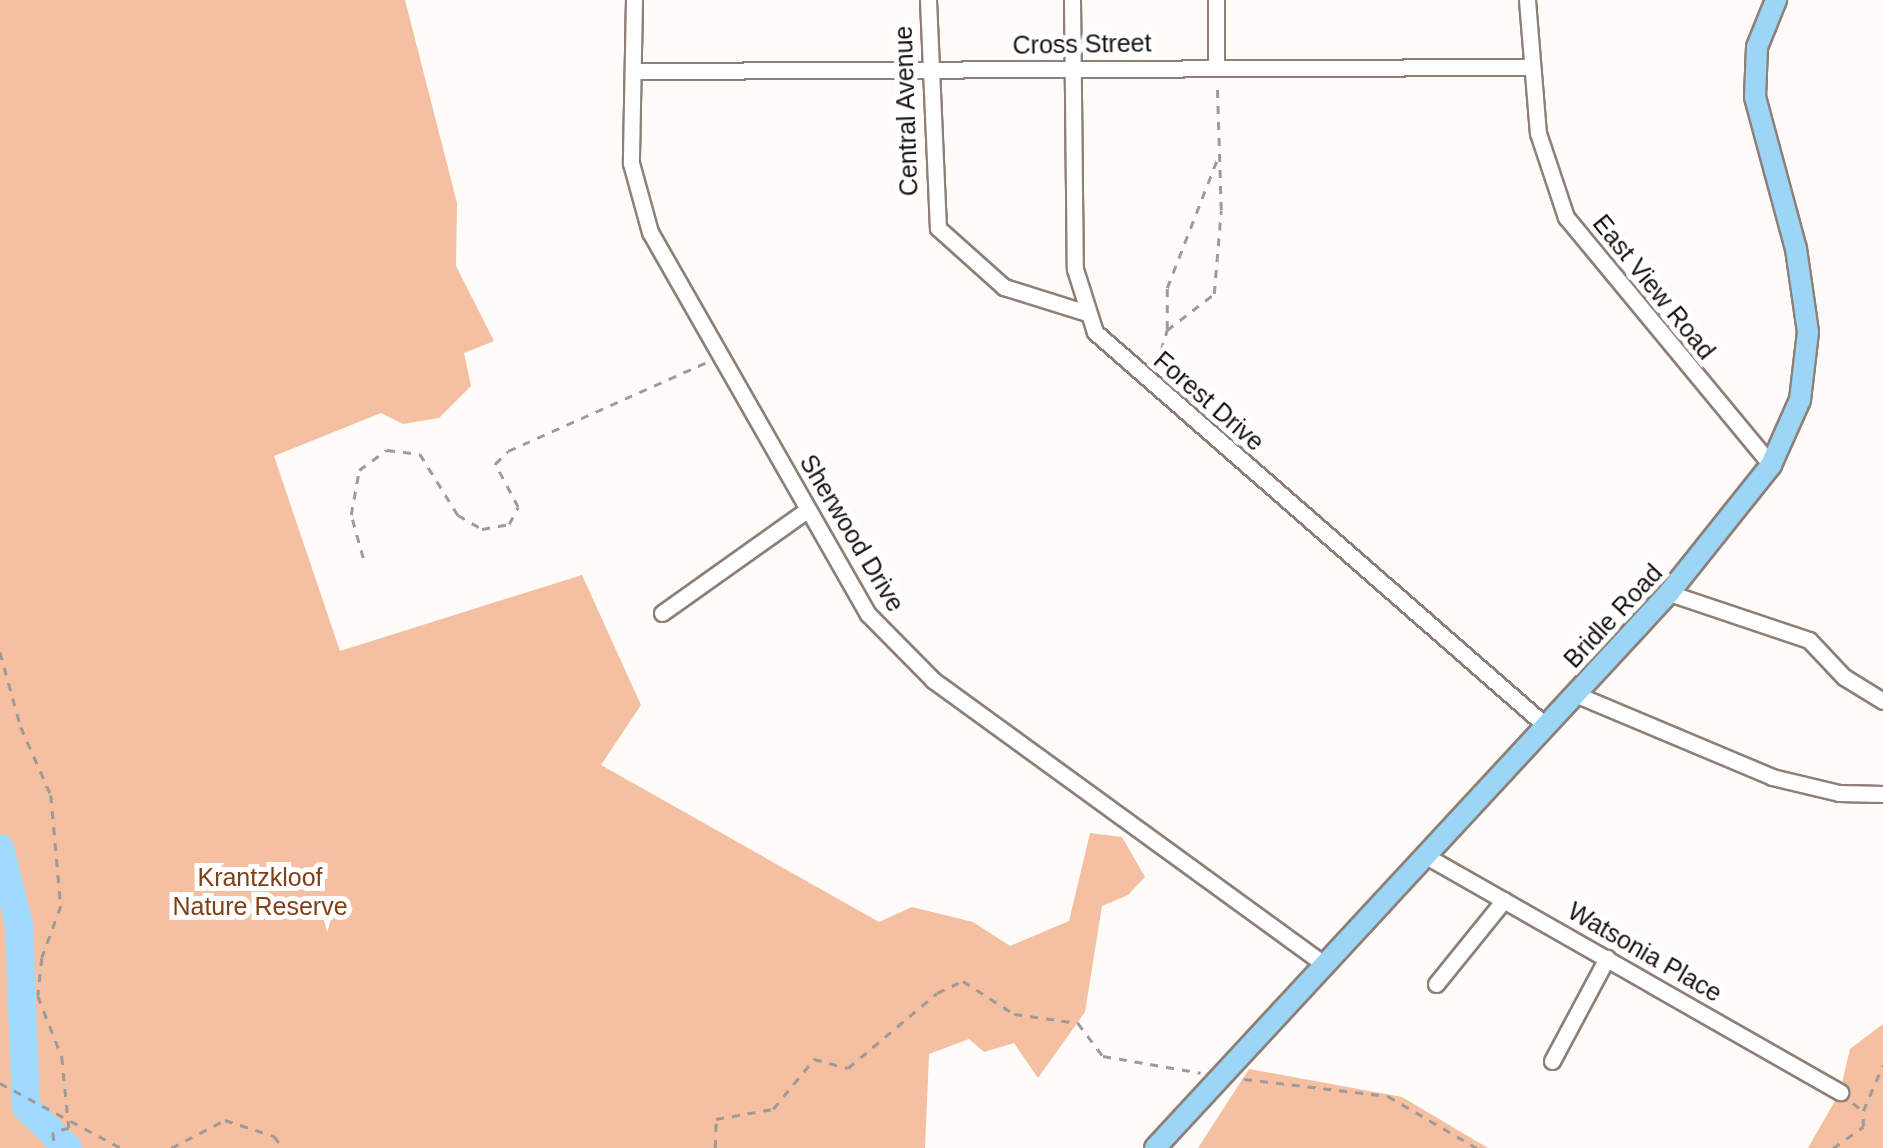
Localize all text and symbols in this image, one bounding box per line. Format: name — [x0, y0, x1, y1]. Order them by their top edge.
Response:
street label: Central Avenue — [888, 25, 924, 197]
street label: Cross Street — [1012, 28, 1152, 60]
street label: East View Road — [1587, 209, 1721, 365]
street label: Forest Drive — [1148, 345, 1270, 457]
street label: Sherwood Drive — [793, 449, 911, 617]
street label: Bridle Road — [1557, 558, 1669, 674]
park label: Krantzkloof Nature Reserve — [172, 863, 348, 922]
street label: Watsonia Place — [1563, 896, 1727, 1008]

